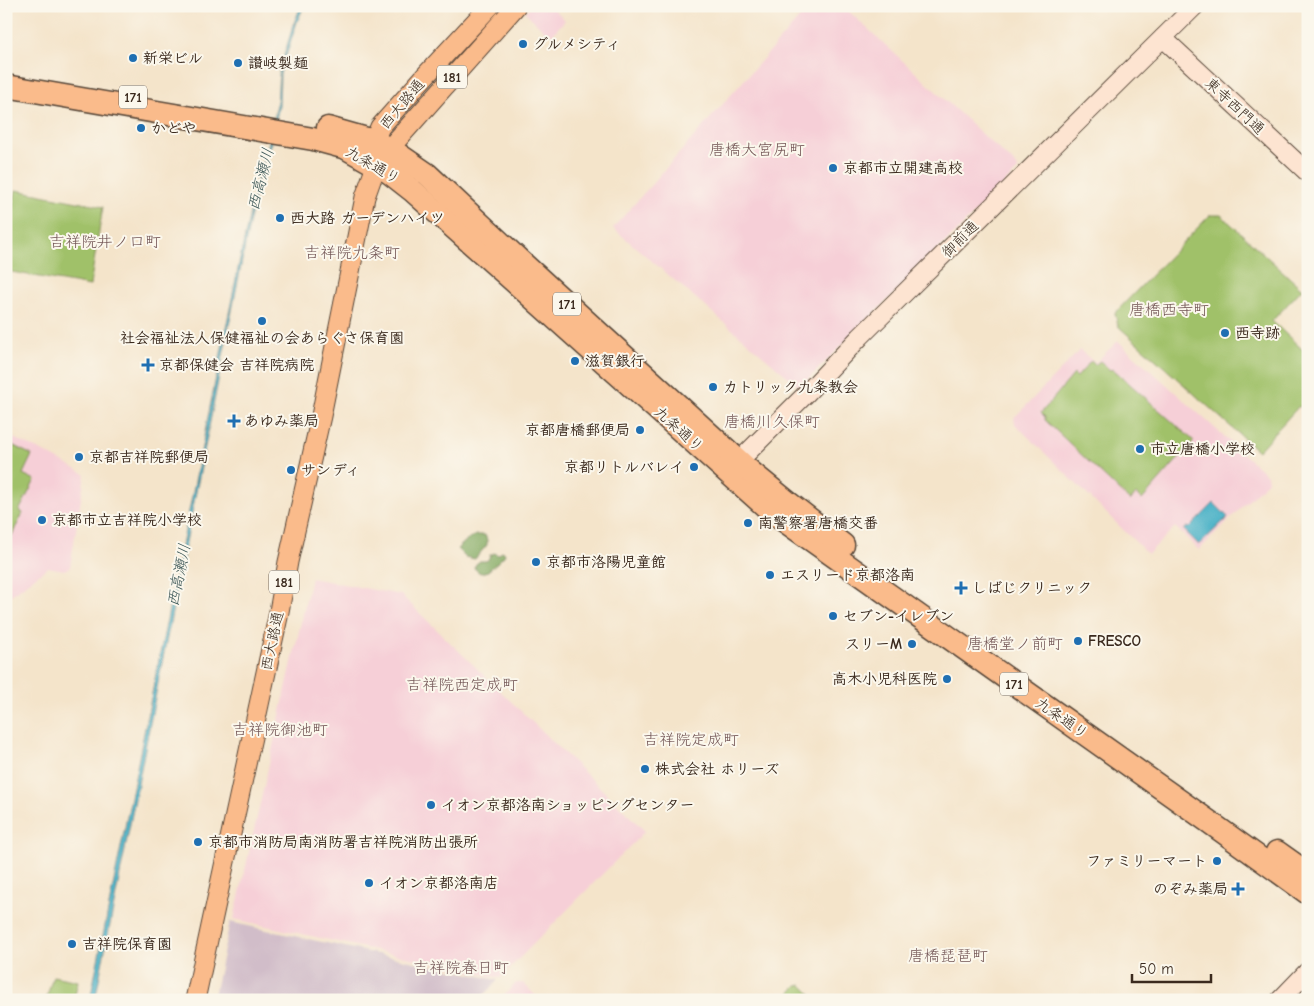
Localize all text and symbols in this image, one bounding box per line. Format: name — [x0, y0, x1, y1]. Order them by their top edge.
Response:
place label: グルメシティ — [533, 35, 621, 53]
marker: グルメシティ — [517, 38, 529, 50]
place label: 新栄ビル — [143, 49, 203, 67]
marker: 新栄ビル — [127, 52, 139, 64]
place label: 讃岐製麺 — [248, 54, 308, 72]
marker: 讃岐製麺 — [232, 57, 244, 69]
road number: 181 — [437, 66, 467, 88]
street label: 東寺西門通 — [1201, 74, 1269, 138]
street label: 西大路通 — [376, 75, 428, 133]
road number: 171 — [119, 85, 147, 108]
place label: かどや — [151, 119, 197, 137]
marker: かどや — [135, 122, 147, 134]
district label: 唐橋大宮尻町 — [709, 141, 805, 159]
street label: 九条通り — [343, 142, 403, 188]
water label: 西高瀬川 — [244, 146, 277, 212]
place label: 京都市立開建高校 — [843, 159, 963, 177]
marker: 京都市立開建高校 — [827, 162, 839, 174]
place label: 西大路 ガーデンハイツ — [290, 209, 445, 227]
marker: 西大路 ガーデンハイツ — [274, 212, 286, 224]
street label: 御前通 — [938, 217, 982, 261]
district label: 吉祥院井ノ口町 — [49, 233, 161, 251]
district label: 吉祥院九条町 — [304, 244, 400, 262]
road number: 171 — [553, 292, 581, 316]
district label: 唐橋西寺町 — [1129, 301, 1209, 319]
marker: 社会福祉法人保健福祉の会あらぐさ保育園 — [256, 315, 268, 327]
place label: 西寺跡 — [1235, 324, 1280, 342]
marker: 西寺跡 — [1219, 327, 1231, 339]
place label: 社会福祉法人保健福祉の会あらぐさ保育園 — [120, 329, 404, 347]
place label: 滋賀銀行 — [585, 352, 645, 370]
marker: 滋賀銀行 — [569, 355, 581, 367]
place label: 京都保健会 吉祥院病院 — [159, 356, 314, 374]
marker: 京都保健会 吉祥院病院 — [141, 358, 155, 372]
place label: カトリック九条教会 — [723, 378, 858, 396]
marker: カトリック九条教会 — [707, 381, 719, 393]
street label: 九条通り — [651, 402, 707, 456]
place label: あゆみ薬局 — [244, 412, 319, 430]
district label: 唐橋川久保町 — [724, 413, 820, 431]
marker: あゆみ薬局 — [228, 415, 240, 427]
place label: 京都唐橋郵便局 — [525, 421, 630, 439]
marker: 京都唐橋郵便局 — [634, 424, 646, 436]
place label: 市立唐橋小学校 — [1150, 440, 1255, 458]
marker: 市立唐橋小学校 — [1134, 443, 1146, 455]
place label: 京都吉祥院郵便局 — [89, 448, 209, 466]
marker: 京都吉祥院郵便局 — [73, 451, 85, 463]
place label: 京都リトルバレイ — [564, 458, 684, 476]
place label: サンディ — [301, 461, 360, 479]
marker: 京都リトルバレイ — [688, 461, 700, 473]
marker: サンディ — [285, 464, 297, 476]
place label: 京都市立吉祥院小学校 — [52, 511, 202, 529]
marker: 京都市立吉祥院小学校 — [36, 514, 48, 526]
place label: 南警察署唐橋交番 — [758, 514, 878, 532]
marker: 南警察署唐橋交番 — [742, 517, 754, 529]
water label: 西高瀬川 — [164, 542, 194, 608]
place label: 京都市洛陽児童館 — [546, 553, 666, 571]
marker: 京都市洛陽児童館 — [530, 556, 542, 568]
place label: エスリード京都洛南 — [780, 566, 915, 584]
marker: エスリード京都洛南 — [764, 569, 776, 581]
road number: 181 — [269, 570, 299, 594]
place label: しばじクリニック — [972, 579, 1092, 597]
marker: しばじクリニック — [954, 581, 968, 595]
place label: セブン-イレブン — [843, 607, 954, 625]
street label: 西大路通 — [257, 610, 287, 672]
marker: セブン-イレブン — [827, 610, 839, 622]
place label: FRESCO — [1088, 632, 1141, 650]
place label: スリーM — [845, 635, 902, 653]
district label: 唐橋堂ノ前町 — [967, 635, 1063, 653]
marker: FRESCO — [1072, 635, 1084, 647]
marker: スリーM — [906, 638, 918, 650]
place label: 高木小児科医院 — [832, 670, 937, 688]
road number: 171 — [1000, 672, 1028, 696]
marker: 高木小児科医院 — [941, 673, 953, 685]
district label: 吉祥院西定成町 — [406, 676, 518, 694]
street label: 九条通り — [1032, 693, 1092, 743]
district label: 吉祥院御池町 — [232, 721, 328, 739]
district label: 吉祥院定成町 — [643, 731, 739, 749]
place label: 株式会社 ホリーズ — [655, 760, 779, 778]
marker: 株式会社 ホリーズ — [639, 763, 651, 775]
place label: イオン京都洛南ショッピングセンター — [441, 796, 695, 814]
marker: イオン京都洛南ショッピングセンター — [425, 799, 437, 811]
place label: 京都市消防局南消防署吉祥院消防出張所 — [208, 833, 478, 851]
marker: 京都市消防局南消防署吉祥院消防出張所 — [192, 836, 204, 848]
place label: ファミリーマート — [1086, 852, 1207, 870]
marker: ファミリーマート — [1211, 855, 1223, 867]
place label: イオン京都洛南店 — [379, 874, 499, 892]
marker: イオン京都洛南店 — [363, 877, 375, 889]
place label: のぞみ薬局 — [1153, 880, 1228, 898]
marker: のぞみ薬局 — [1232, 883, 1244, 895]
place label: 吉祥院保育園 — [82, 935, 172, 953]
marker: 吉祥院保育園 — [66, 938, 78, 950]
district label: 唐橋琵琶町 — [908, 947, 988, 965]
scale bar — [1132, 951, 1210, 983]
district label: 吉祥院春日町 — [413, 959, 509, 977]
text: 50 m — [1139, 960, 1174, 978]

